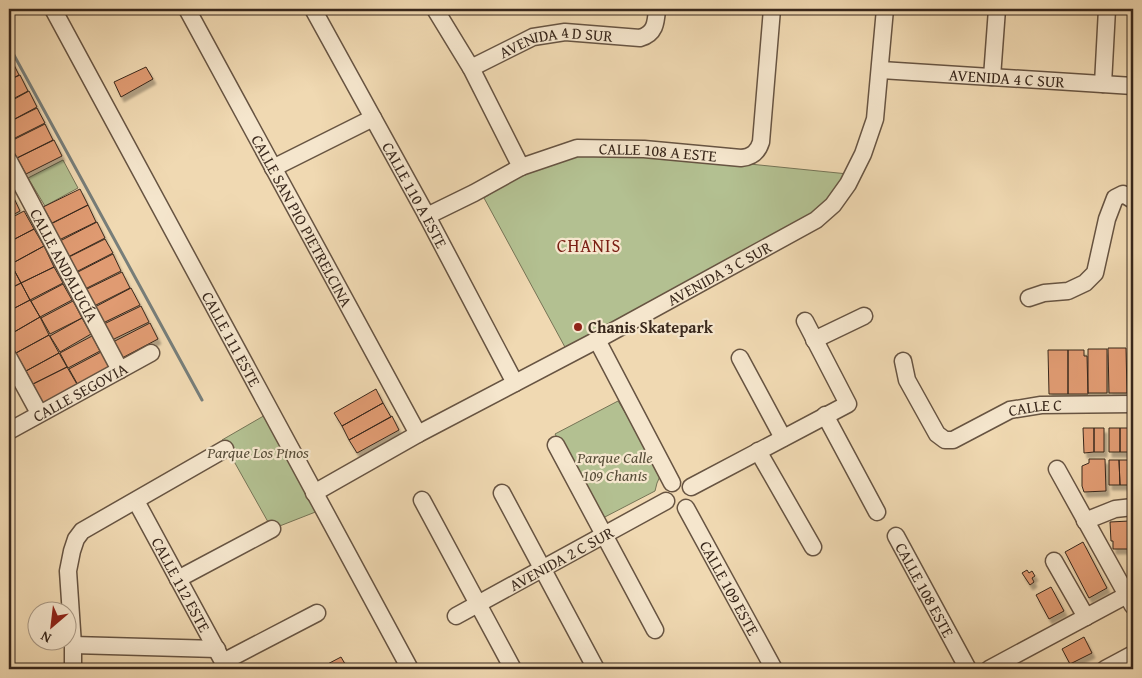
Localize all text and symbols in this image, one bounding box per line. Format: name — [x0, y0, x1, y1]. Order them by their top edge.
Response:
street label: AVENIDA 4 D SUR — [495, 20, 614, 64]
street label: AVENIDA 4 C SUR — [948, 62, 1066, 94]
street label: CALLE SAN PIO PIETRELCINA — [245, 130, 359, 312]
street label: CALLE 108 A ESTE — [599, 136, 718, 168]
street label: CALLE 110 A ESTE — [376, 137, 454, 252]
street label: CALLE ANDALUCÍA — [24, 204, 105, 327]
district label: CHANIS — [557, 232, 621, 259]
street label: AVENIDA 3 C SUR — [663, 234, 776, 311]
street label: CALLE 111 ESTE — [196, 287, 267, 391]
place label: Chanis Skatepark — [588, 315, 714, 339]
marker: Chanis Skatepark — [572, 321, 584, 333]
street label: CALLE SEGOVIA — [28, 356, 132, 428]
street label: CALLE C — [1007, 393, 1062, 422]
park label: Parque Los Pinos — [206, 440, 309, 464]
park label: Parque Calle 109 Chanis — [576, 445, 653, 487]
street label: AVENIDA 2 C SUR — [505, 520, 619, 597]
street label: CALLE 112 ESTE — [146, 533, 217, 636]
street label: CALLE 109 ESTE — [694, 536, 765, 640]
street label: CALLE 108 ESTE — [890, 538, 961, 641]
north arrow — [28, 600, 78, 650]
text: N — [37, 626, 55, 649]

